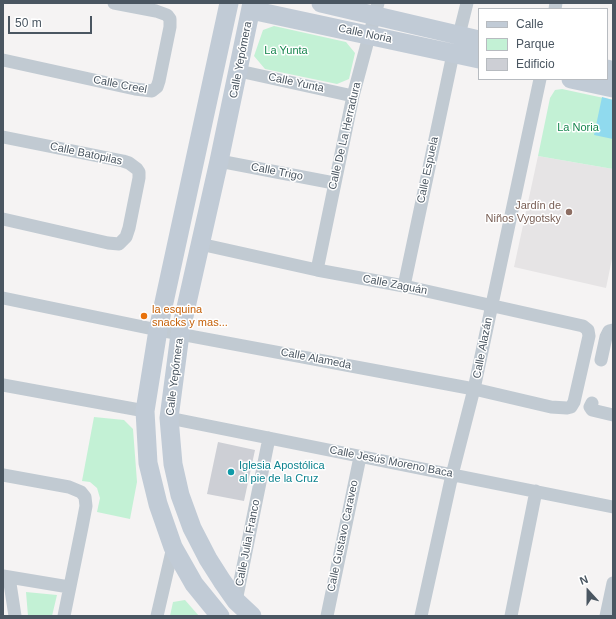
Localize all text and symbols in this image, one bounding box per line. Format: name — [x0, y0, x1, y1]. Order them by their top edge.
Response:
scale bar — [10, 8, 94, 34]
legend — [478, 8, 608, 80]
text: 50 m — [15, 16, 42, 30]
text: Calle — [516, 17, 543, 31]
street label: Calle Yepómera — [227, 21, 255, 99]
street label: Calle Noria — [337, 22, 393, 46]
text: Parque — [516, 37, 555, 51]
park label: La Yunta — [264, 44, 308, 58]
text: Edificio — [516, 57, 555, 71]
street label: Calle Yunta — [267, 71, 325, 95]
street label: Calle Creel — [92, 73, 148, 97]
street label: Calle De La Herradura — [326, 81, 364, 191]
park label: La Noria — [557, 121, 599, 135]
street label: Calle Espuela — [414, 135, 442, 205]
street label: Calle Batopilas — [49, 140, 123, 168]
street label: Calle Trigo — [250, 160, 304, 184]
place label: Jardín de Niños Vygotsky — [486, 199, 561, 225]
marker: Jardín de Niños Vygotsky — [564, 207, 574, 217]
street label: Calle Zaguán — [362, 272, 428, 298]
place label: la esquina snacks y mas... — [152, 303, 228, 329]
marker: la esquina snacks y mas... — [139, 311, 149, 321]
street label: Calle Alazán — [471, 316, 495, 380]
street label: Calle Yepómera — [164, 338, 186, 416]
street label: Calle Alameda — [280, 346, 352, 372]
street label: Calle Jesús Moreno Baca — [328, 444, 454, 480]
place label: Iglesia Apostólica al pie de la Cruz — [239, 459, 325, 485]
marker: Iglesia Apostólica al pie de la Cruz — [226, 467, 236, 477]
street label: Calle Gustavo Caraveo — [325, 479, 361, 593]
street label: Calle Julia Franco — [233, 499, 263, 587]
north arrow — [568, 571, 608, 611]
text: N — [578, 573, 590, 587]

